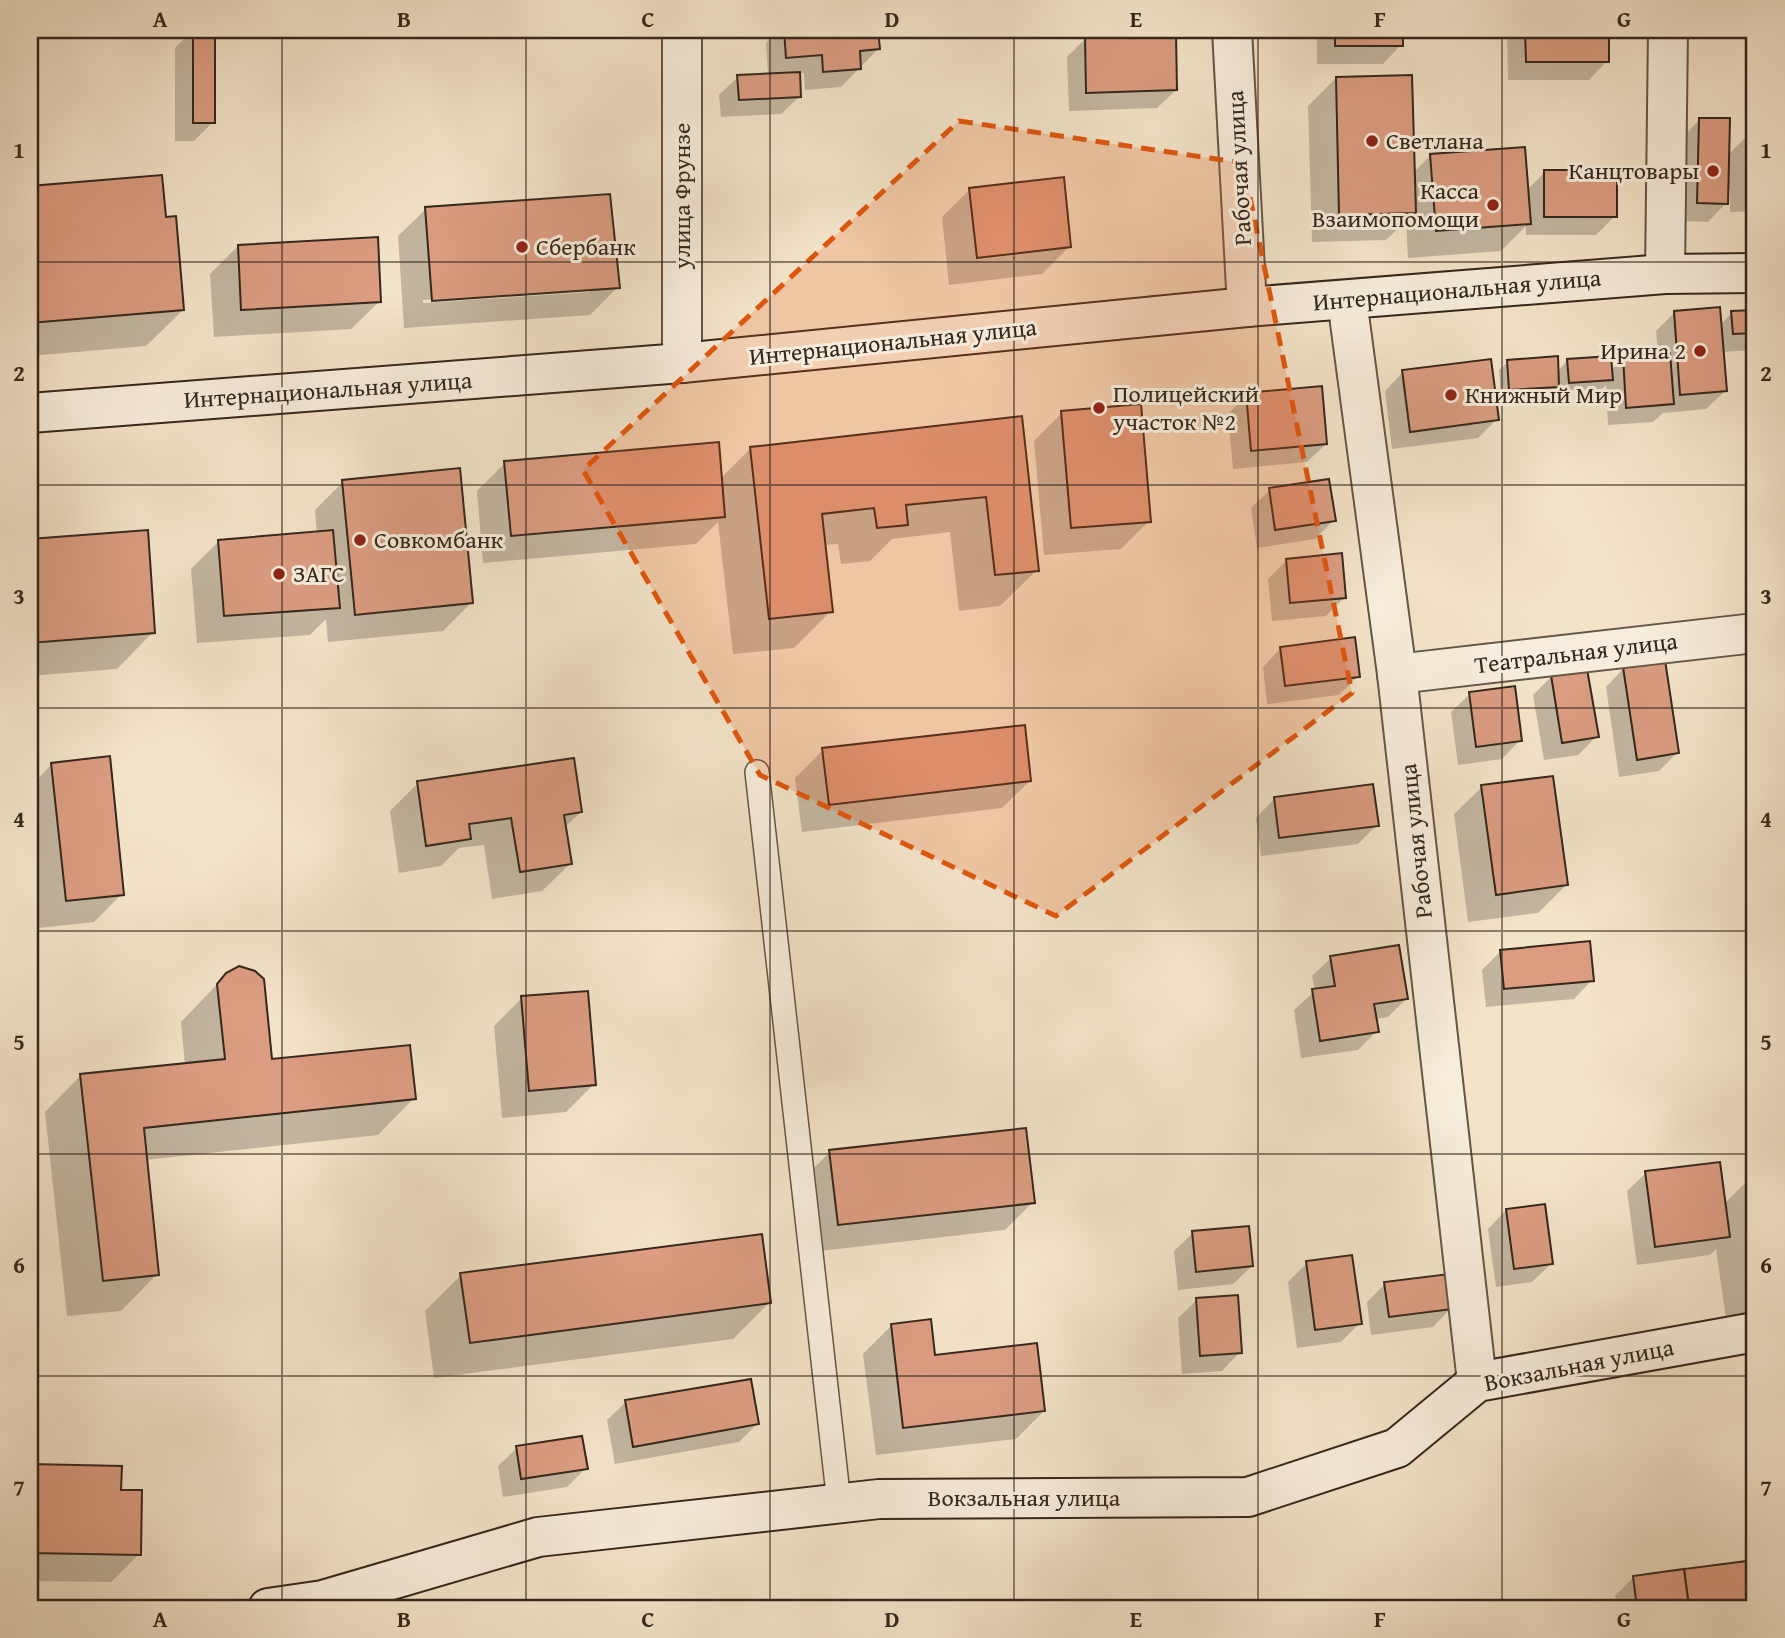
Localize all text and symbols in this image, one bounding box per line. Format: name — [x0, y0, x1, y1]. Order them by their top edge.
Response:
text: A — [153, 2, 168, 35]
text: B — [397, 2, 411, 35]
text: C — [641, 2, 655, 35]
text: D — [885, 2, 900, 35]
text: E — [1130, 2, 1142, 35]
text: F — [1374, 2, 1386, 35]
text: G — [1617, 2, 1631, 35]
street label: Рабочая улица — [1217, 89, 1260, 247]
street label: улица Фрунзе — [664, 123, 699, 270]
place label: Светлана — [1386, 123, 1484, 158]
text: 1 — [13, 133, 25, 166]
marker: Светлана — [1364, 133, 1380, 149]
text: 1 — [1760, 133, 1772, 166]
place label: Канцтовары — [1569, 153, 1699, 188]
marker: Канцтовары — [1705, 163, 1721, 179]
place label: Касса Взаимопомощи — [1312, 173, 1480, 236]
marker: Касса Взаимопомощи — [1485, 197, 1501, 213]
place label: Сбербанк — [536, 229, 636, 264]
marker: Сбербанк — [514, 239, 530, 255]
street label: Интернациональная улица — [1312, 259, 1603, 320]
street label: Интернациональная улица — [747, 309, 1039, 374]
place label: Ирина 2 — [1600, 333, 1686, 368]
marker: Ирина 2 — [1692, 343, 1708, 359]
text: 2 — [13, 356, 25, 389]
text: 2 — [1760, 356, 1772, 389]
street label: Интернациональная улица — [183, 362, 474, 417]
place label: Полицейский участок №2 — [1112, 376, 1259, 439]
place label: Книжный Мир — [1465, 377, 1622, 412]
marker: Книжный Мир — [1443, 387, 1459, 403]
marker: Полицейский участок №2 — [1091, 400, 1107, 416]
place label: Совкомбанк — [374, 522, 504, 557]
marker: Совкомбанк — [352, 532, 368, 548]
place label: ЗАГС — [293, 556, 345, 591]
marker: ЗАГС — [271, 566, 287, 582]
text: 3 — [13, 579, 25, 612]
text: 3 — [1760, 579, 1772, 612]
street label: Театральная улица — [1472, 623, 1680, 682]
street label: Рабочая улица — [1390, 761, 1441, 920]
text: 4 — [13, 802, 25, 835]
text: 4 — [1760, 802, 1772, 835]
text: 5 — [13, 1025, 25, 1058]
text: 5 — [1760, 1025, 1772, 1058]
text: 6 — [13, 1248, 25, 1281]
text: 6 — [1760, 1248, 1772, 1281]
street label: Вокзальная улица — [1481, 1329, 1677, 1400]
text: 7 — [13, 1471, 25, 1504]
text: 7 — [1760, 1471, 1772, 1504]
street label: Вокзальная улица — [928, 1480, 1121, 1515]
text: A — [153, 1602, 168, 1635]
text: B — [397, 1602, 411, 1635]
text: C — [641, 1602, 655, 1635]
text: D — [885, 1602, 900, 1635]
text: E — [1130, 1602, 1142, 1635]
text: F — [1374, 1602, 1386, 1635]
text: G — [1617, 1602, 1631, 1635]

